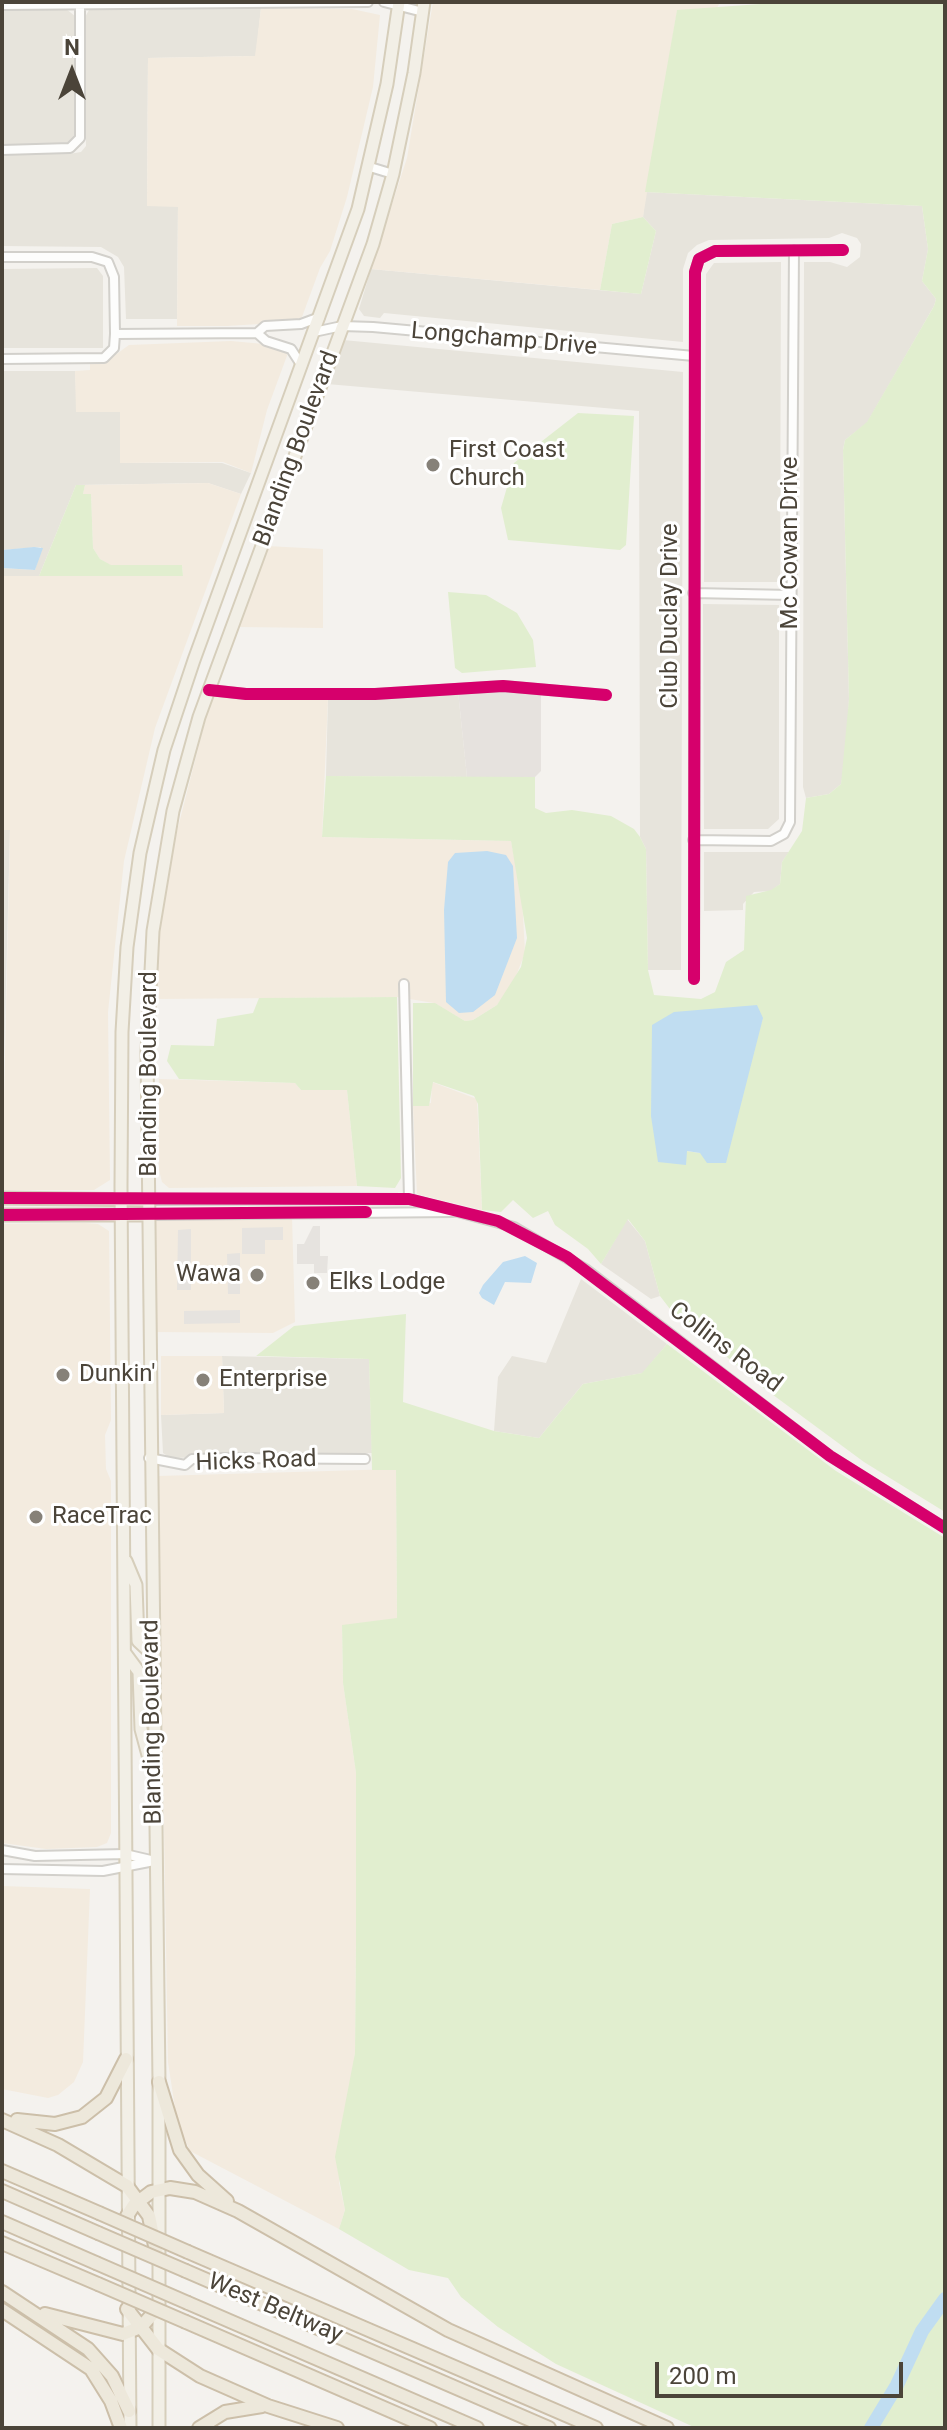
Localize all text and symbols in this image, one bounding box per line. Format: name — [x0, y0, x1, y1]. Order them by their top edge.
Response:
north arrow — [32, 32, 112, 112]
text: N — [64, 35, 80, 60]
street label: Longchamp Drive — [410, 318, 598, 362]
street label: Blanding Boulevard — [248, 348, 346, 550]
place label: First Coast Church — [449, 437, 565, 493]
marker: First Coast Church — [424, 456, 442, 474]
street label: Mc Cowan Drive — [777, 457, 805, 629]
street label: Club Duclay Drive — [657, 523, 685, 709]
street label: Blanding Boulevard — [136, 971, 164, 1177]
place label: Wawa — [176, 1261, 241, 1289]
marker: Wawa — [248, 1266, 266, 1284]
place label: Elks Lodge — [329, 1269, 445, 1297]
marker: Elks Lodge — [304, 1274, 322, 1292]
street label: Collins Road — [663, 1296, 787, 1400]
place label: Dunkin' — [79, 1361, 155, 1389]
marker: Dunkin' — [54, 1366, 72, 1384]
place label: Enterprise — [219, 1366, 327, 1394]
marker: Enterprise — [194, 1371, 212, 1389]
street label: Hicks Road — [195, 1445, 317, 1479]
place label: RaceTrac — [52, 1503, 152, 1531]
marker: RaceTrac — [27, 1508, 45, 1526]
street label: Blanding Boulevard — [137, 1619, 169, 1825]
street label: West Beltway — [203, 2268, 347, 2350]
scale bar — [659, 2346, 907, 2396]
text: 200 m — [669, 2362, 736, 2390]

